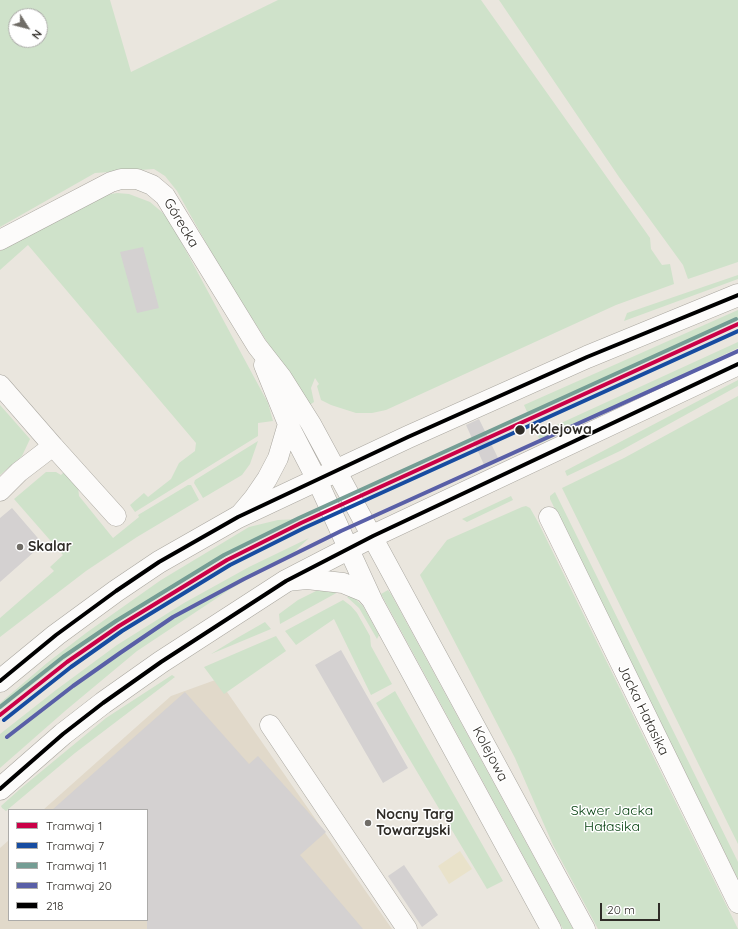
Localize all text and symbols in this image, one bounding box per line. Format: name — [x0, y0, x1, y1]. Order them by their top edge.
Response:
north arrow — [8, 8, 48, 48]
text: N — [29, 27, 45, 42]
street label: Górecka — [160, 195, 202, 251]
place label: Kolejowa — [530, 422, 592, 438]
marker: Kolejowa — [513, 423, 527, 437]
place label: Skalar — [28, 539, 72, 555]
marker: Skalar — [15, 542, 25, 552]
street label: Jacka Hałasika — [614, 662, 672, 758]
street label: Kolejowa — [469, 724, 511, 784]
park label: Skwer Jacka Hałasika — [571, 803, 653, 836]
place label: Nocny Targ Towarzyski — [376, 807, 454, 840]
legend — [8, 809, 148, 921]
text: Tramwaj 1 — [46, 818, 103, 833]
marker: Nocny Targ Towarzyski — [363, 818, 373, 828]
text: Tramwaj 7 — [46, 838, 104, 853]
text: Tramwaj 11 — [46, 858, 107, 873]
text: Tramwaj 20 — [46, 878, 112, 893]
scale bar — [602, 895, 662, 921]
text: 218 — [46, 898, 64, 913]
text: 20 m — [607, 902, 635, 917]

